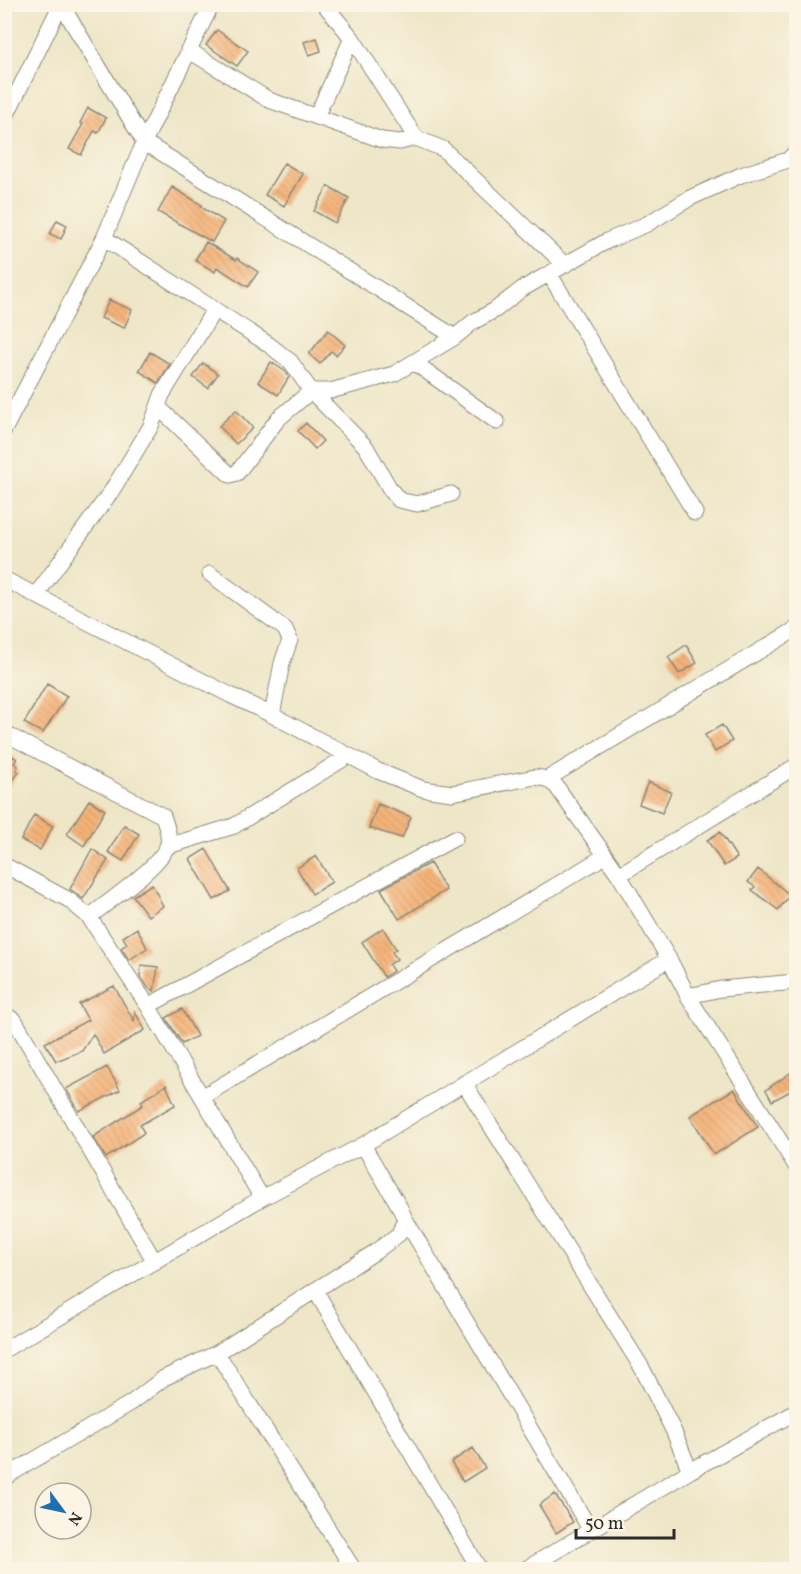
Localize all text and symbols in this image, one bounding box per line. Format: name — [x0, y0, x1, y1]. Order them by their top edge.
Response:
north arrow — [33, 1481, 93, 1541]
scale bar — [576, 1502, 674, 1540]
text: N — [61, 1507, 86, 1529]
text: 50 m — [585, 1512, 624, 1537]

